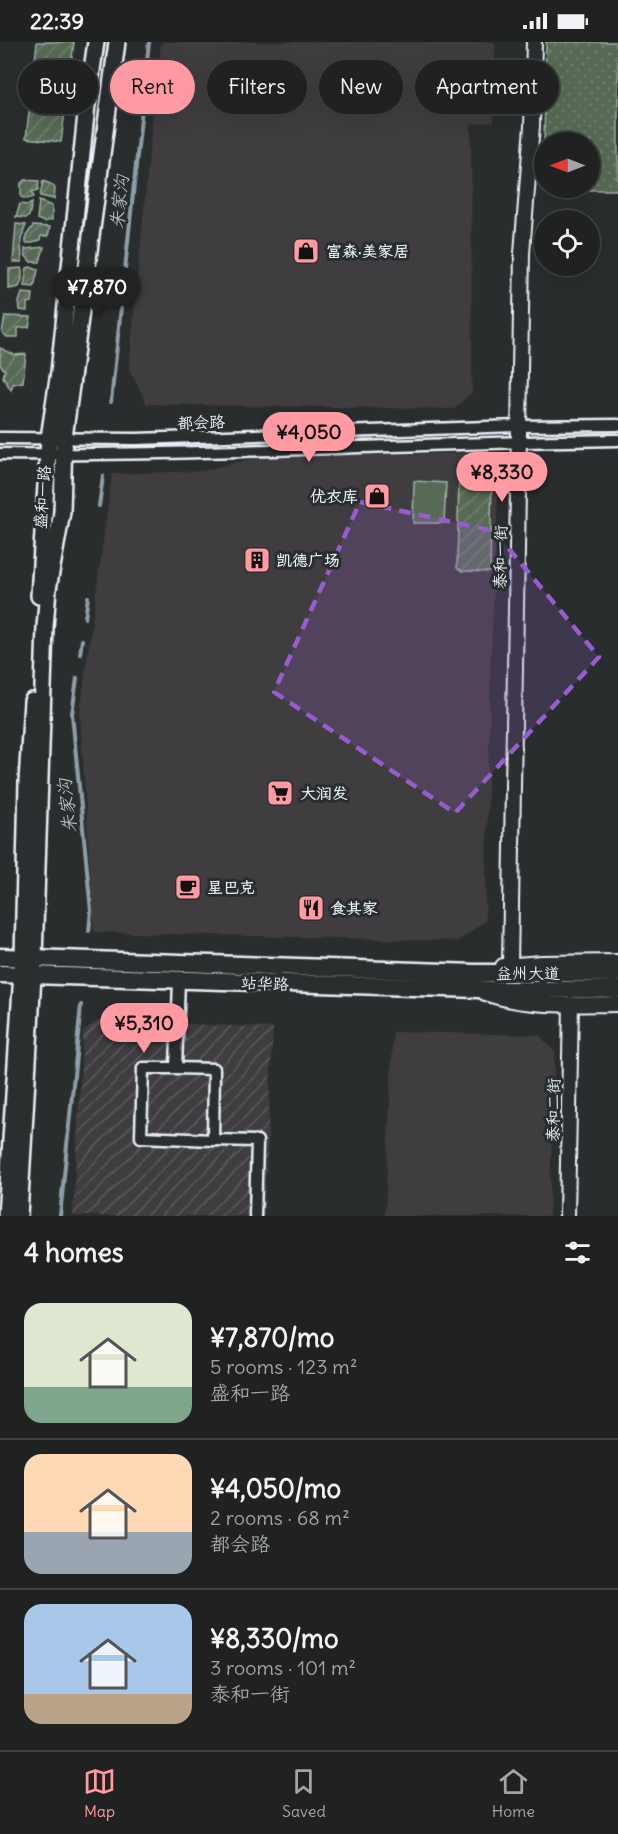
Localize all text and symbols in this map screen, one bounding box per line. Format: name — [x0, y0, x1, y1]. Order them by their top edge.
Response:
text: 22:39 — [30, 7, 84, 35]
chip: Buy — [18, 60, 98, 114]
chip: Rent — [110, 60, 195, 114]
chip: Filters — [207, 60, 307, 114]
chip: New — [319, 60, 403, 114]
chip: Apartment — [415, 60, 559, 114]
north arrow — [534, 132, 600, 198]
map controls — [534, 132, 600, 276]
water label: 朱家沟 — [105, 172, 133, 230]
button: locate — [534, 210, 600, 276]
shop icon: 富森·美家居 — [291, 236, 321, 266]
place label: 富森·美家居 — [326, 241, 410, 261]
pin: ¥7,870 — [48, 267, 146, 318]
text: ¥7,870 — [67, 274, 127, 299]
street label: 都会路 — [177, 411, 225, 433]
pin: ¥4,050 — [260, 412, 358, 463]
text: ¥4,050 — [276, 419, 342, 444]
pin: ¥8,330 — [453, 452, 551, 503]
text: ¥8,330 — [470, 459, 534, 484]
street label: 盛和一路 — [30, 464, 54, 530]
shop icon: 优衣库 — [362, 481, 392, 511]
place label: 优衣库 — [310, 486, 358, 506]
street label: 泰和一街 — [489, 525, 511, 589]
building icon: 凯德广场 — [242, 545, 272, 575]
place label: 凯德广场 — [276, 550, 340, 570]
water label: 朱家沟 — [53, 776, 81, 834]
supermarket icon: 大润发 — [265, 778, 295, 808]
place label: 大润发 — [300, 783, 348, 803]
cafe icon: 星巴克 — [173, 872, 203, 902]
place label: 星巴克 — [207, 877, 255, 897]
restaurant icon: 食其家 — [296, 893, 326, 923]
place label: 食其家 — [330, 898, 378, 918]
street label: 益州大道 — [496, 963, 560, 983]
street label: 站华路 — [241, 972, 289, 994]
pin: ¥5,310 — [95, 1003, 193, 1054]
text: ¥5,310 — [114, 1010, 174, 1035]
street label: 泰和二街 — [542, 1078, 564, 1142]
text: 4 homes — [24, 1236, 123, 1269]
icon: filters — [561, 1236, 594, 1269]
text: ¥7,870/mo — [210, 1321, 334, 1354]
icon: home — [72, 1327, 144, 1399]
text: 5 rooms · 123 m² — [210, 1354, 357, 1379]
text: 盛和一路 — [210, 1380, 290, 1405]
text: ¥4,050/mo — [210, 1472, 341, 1505]
icon: home — [72, 1478, 144, 1550]
text: 2 rooms · 68 m² — [210, 1505, 350, 1530]
text: 都会路 — [210, 1531, 270, 1556]
text: ¥8,330/mo — [210, 1622, 339, 1655]
icon: home — [72, 1628, 144, 1700]
text: 3 rooms · 101 m² — [210, 1655, 356, 1680]
text: 泰和一街 — [210, 1681, 290, 1706]
tab: Map — [83, 1765, 116, 1821]
tab: Saved — [282, 1765, 326, 1821]
tab: Home — [492, 1765, 535, 1821]

